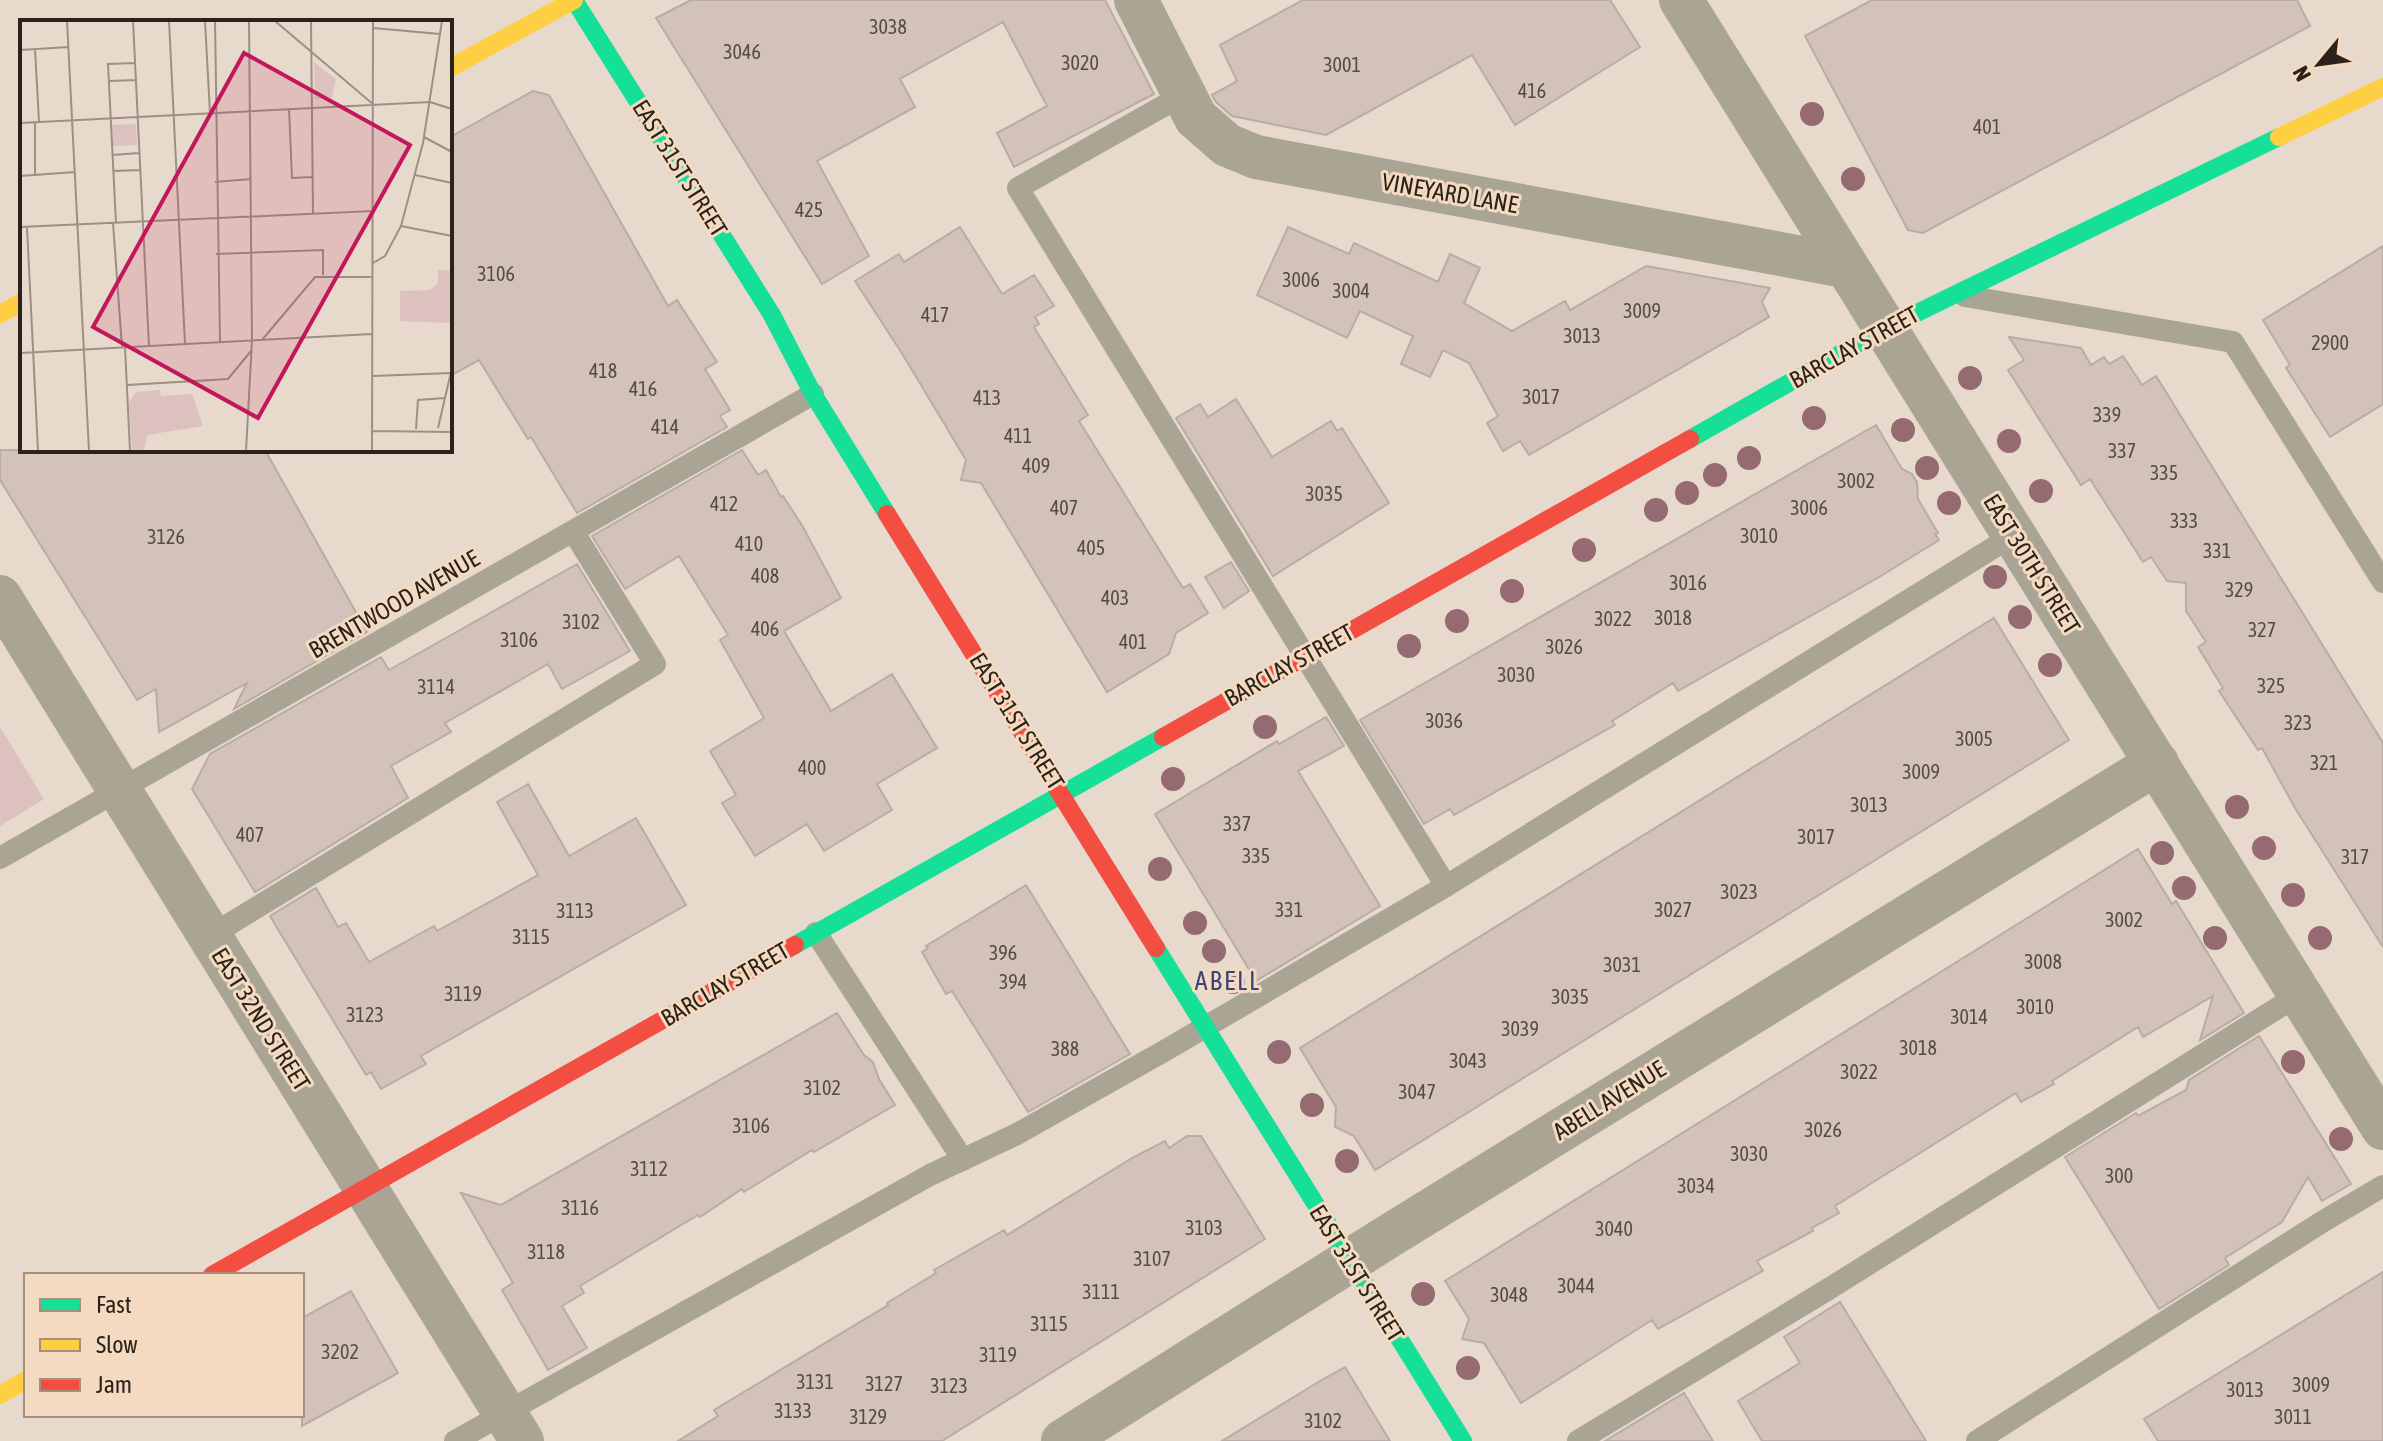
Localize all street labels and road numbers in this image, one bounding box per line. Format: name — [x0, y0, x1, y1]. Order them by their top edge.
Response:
street label: EAST 31ST STREET — [627, 95, 733, 242]
street label: VINEYARD LANE — [1380, 168, 1520, 218]
street label: BARCLAY STREET — [1785, 300, 1924, 394]
street label: EAST 30TH STREET — [1978, 489, 2086, 639]
street label: BRENTWOOD AVENUE — [304, 544, 484, 664]
street label: BARCLAY STREET — [1220, 618, 1359, 712]
street label: EAST 31ST STREET — [964, 648, 1070, 795]
street label: BARCLAY STREET — [656, 936, 794, 1031]
street label: EAST 32ND STREET — [206, 943, 316, 1096]
street label: ABELL AVENUE — [1548, 1055, 1670, 1145]
street label: EAST 31ST STREET — [1304, 1200, 1410, 1347]

